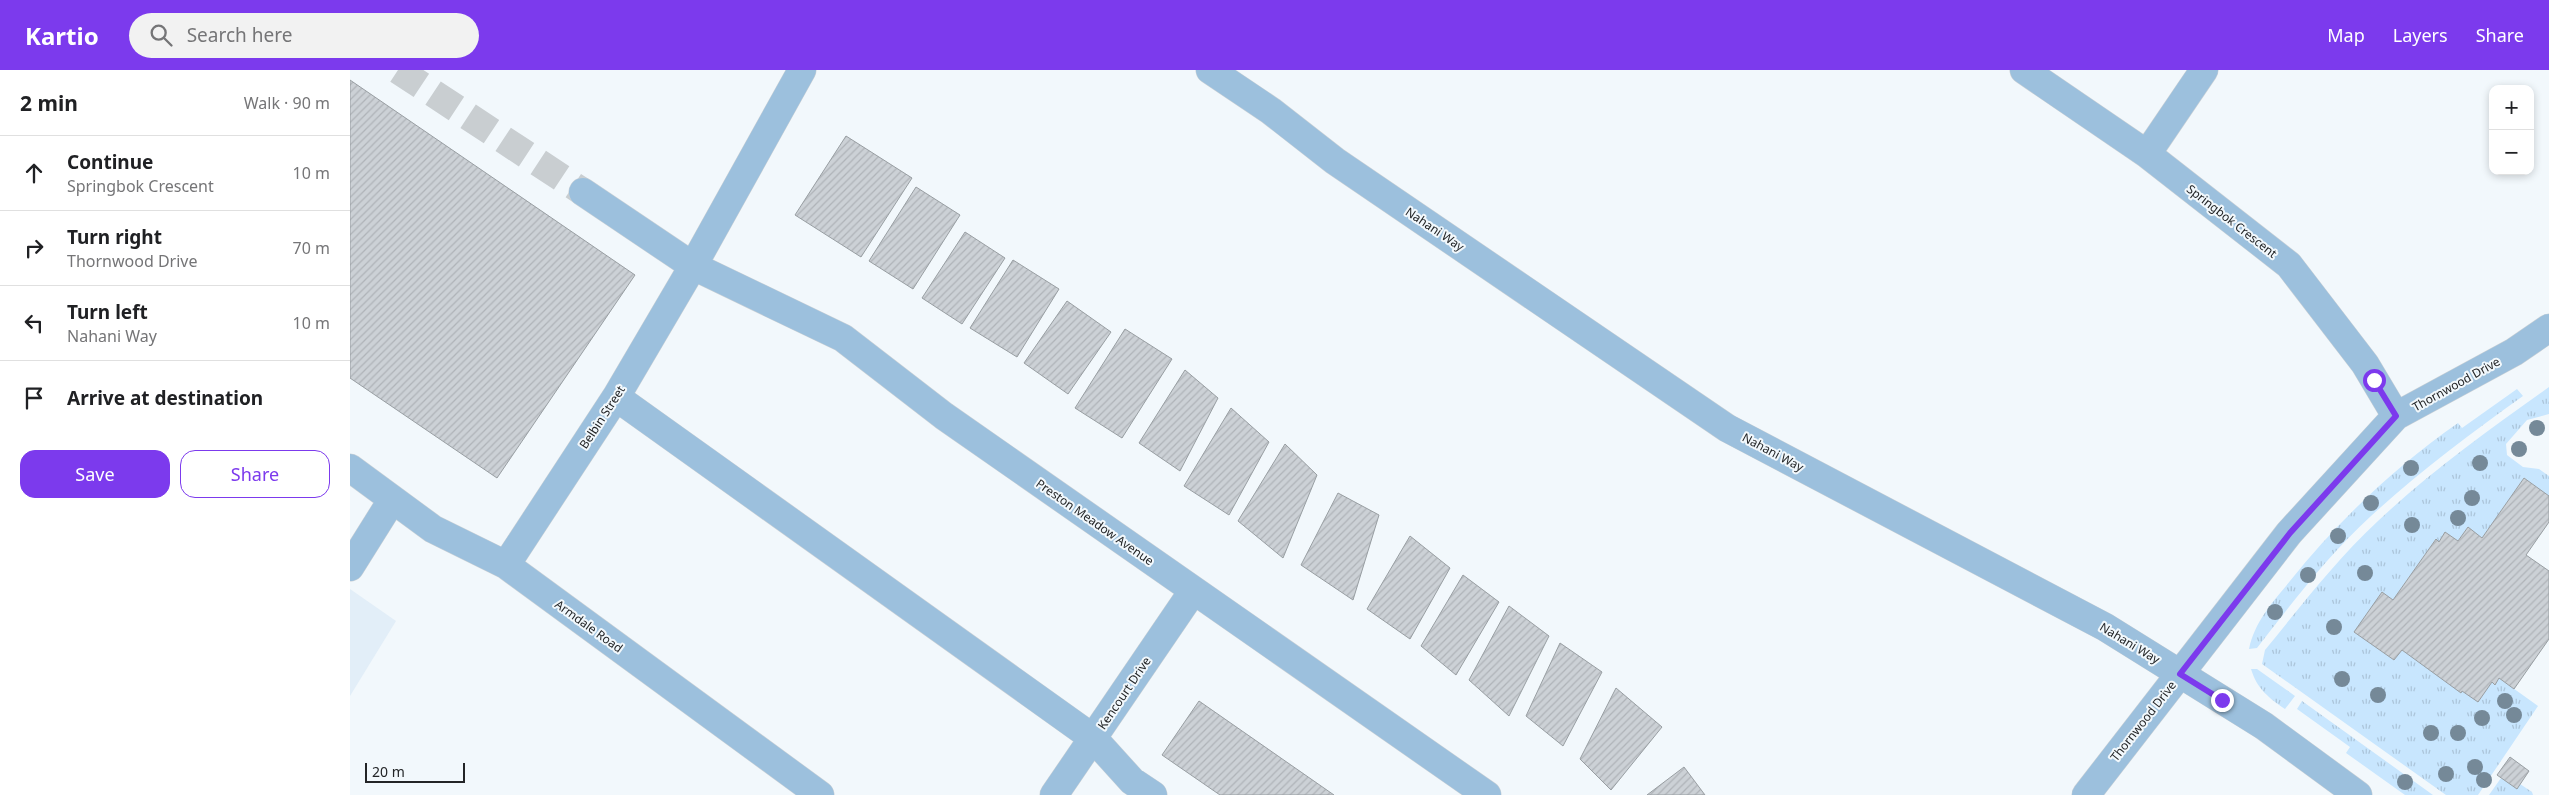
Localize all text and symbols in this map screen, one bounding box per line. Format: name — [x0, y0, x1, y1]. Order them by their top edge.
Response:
search box — [129, 13, 479, 58]
text: Kartio — [25, 19, 99, 52]
icon: search — [147, 21, 175, 49]
text: Search here — [187, 22, 292, 48]
text: Map — [2327, 23, 2365, 47]
text: Layers — [2393, 23, 2448, 47]
text: Share — [2476, 23, 2524, 47]
map controls — [2489, 85, 2534, 175]
button: + — [2489, 85, 2534, 130]
text: 2 min — [20, 89, 78, 117]
text: Walk · 90 m — [244, 92, 330, 114]
button: − — [2489, 130, 2534, 175]
text: Continue — [67, 149, 153, 175]
icon: ahead — [20, 159, 48, 187]
text: 10 m — [293, 162, 330, 184]
text: Springbok Crescent — [67, 175, 214, 197]
street label: Springbok Crescent — [2183, 180, 2281, 262]
street label: Nahani Way — [1402, 203, 1468, 255]
text: Turn right — [67, 224, 162, 250]
icon: right — [20, 234, 48, 262]
text: 70 m — [293, 237, 330, 259]
text: Thornwood Drive — [67, 250, 197, 272]
text: Turn left — [67, 299, 148, 325]
icon: left — [20, 309, 48, 337]
text: 10 m — [293, 312, 330, 334]
text: Nahani Way — [67, 325, 157, 347]
street label: Thornwood Drive — [2409, 353, 2503, 415]
route start — [2363, 369, 2386, 392]
street label: Belbin Street — [575, 382, 629, 452]
icon: arrive — [20, 384, 48, 412]
text: Arrive at destination — [67, 385, 263, 411]
street label: Nahani Way — [1739, 429, 1808, 476]
button: Save — [20, 450, 170, 498]
button: Share — [180, 450, 330, 498]
street label: Preston Meadow Avenue — [1033, 475, 1157, 569]
street label: Armdale Road — [552, 596, 626, 656]
street label: Nahani Way — [2097, 618, 2164, 668]
street label: Kencourt Drive — [1093, 653, 1155, 733]
street label: Thornwood Drive — [2106, 677, 2180, 765]
route end — [2211, 689, 2234, 712]
scale bar — [365, 760, 465, 783]
text: 20 m — [372, 762, 405, 781]

